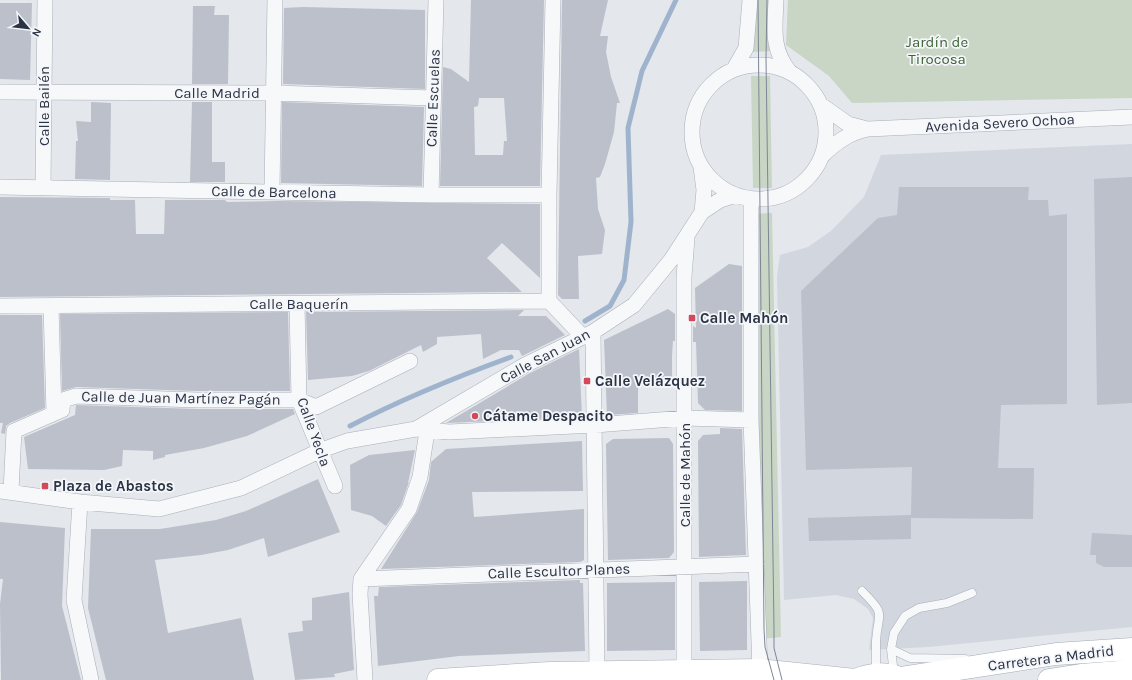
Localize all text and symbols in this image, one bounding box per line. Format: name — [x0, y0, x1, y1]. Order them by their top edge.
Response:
north arrow — [8, 8, 48, 48]
text: N — [29, 26, 44, 39]
park label: Jardín de Tirocosa — [906, 33, 968, 68]
street label: Calle Escuelas — [422, 49, 444, 147]
street label: Calle Bailén — [35, 66, 53, 146]
street label: Calle Madrid — [174, 84, 260, 102]
street label: Avenida Severo Ochoa — [925, 110, 1075, 136]
street label: Calle de Barcelona — [211, 182, 337, 202]
street label: Calle Baquerín — [249, 295, 349, 313]
place label: Calle Mahón — [700, 309, 788, 327]
marker: Calle Mahón — [687, 313, 697, 323]
street label: Calle San Juan — [497, 325, 593, 387]
place label: Calle Velázquez — [595, 372, 705, 390]
marker: Calle Velázquez — [582, 376, 592, 386]
street label: Calle de Juan Martínez Pagán — [81, 387, 281, 409]
street label: Calle Yecla — [293, 395, 335, 469]
place label: Cátame Despacito — [483, 407, 613, 425]
marker: Cátame Despacito — [470, 411, 480, 421]
street label: Calle de Mahón — [676, 423, 694, 527]
place label: Plaza de Abastos — [53, 477, 174, 495]
marker: Plaza de Abastos — [40, 481, 50, 491]
street label: Calle Escultor Planes — [487, 560, 631, 582]
street label: Carretera a Madrid — [987, 641, 1115, 675]

